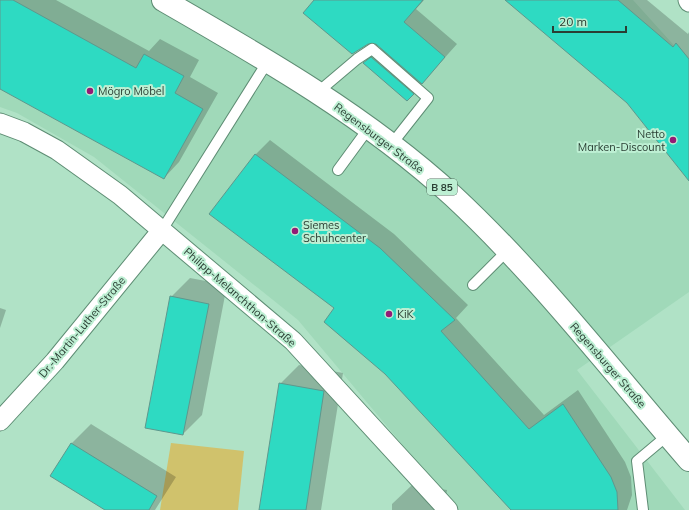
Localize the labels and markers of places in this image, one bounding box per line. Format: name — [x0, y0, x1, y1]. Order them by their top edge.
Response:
place label: Mögro Möbel — [98, 84, 164, 98]
marker: Mögro Möbel — [85, 86, 95, 96]
place label: Netto Marken-Discount — [578, 127, 665, 154]
marker: Netto Marken-Discount — [668, 135, 678, 145]
place label: Siemes Schuhcenter — [303, 218, 366, 245]
marker: Siemes Schuhcenter — [290, 226, 300, 236]
place label: KiK — [397, 307, 415, 321]
marker: KiK — [384, 309, 394, 319]

